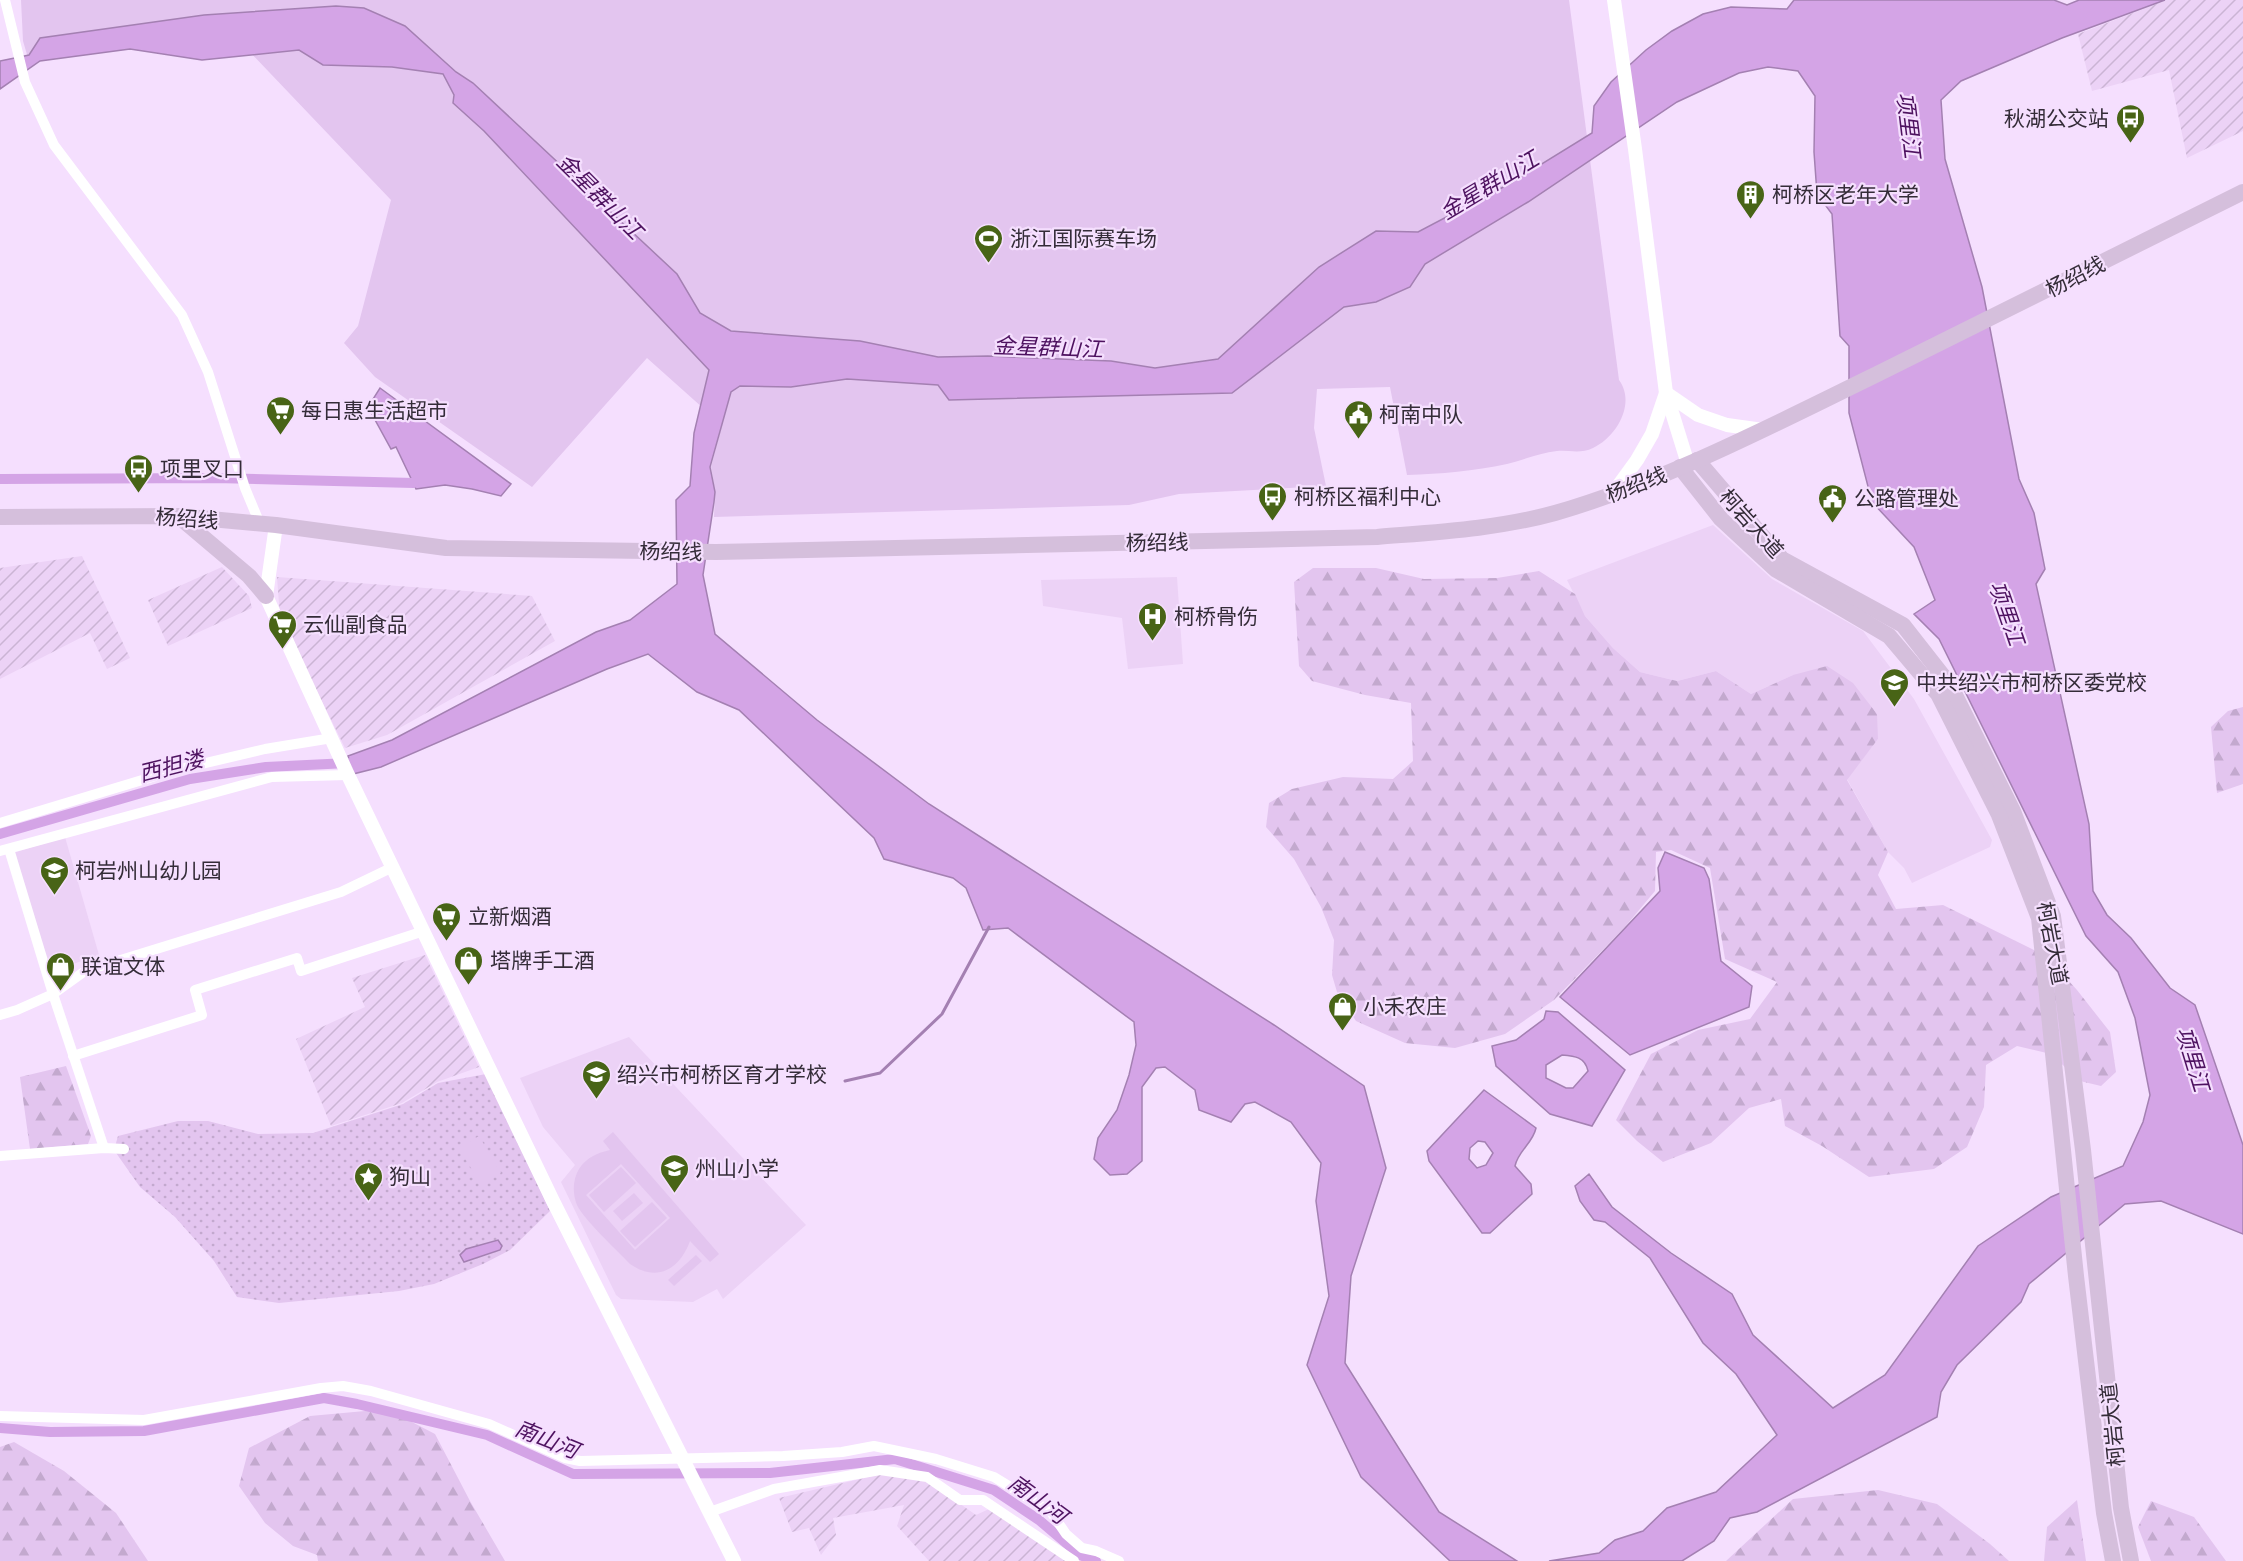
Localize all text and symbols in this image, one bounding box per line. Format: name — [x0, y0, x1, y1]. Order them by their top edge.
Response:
water label: 项里江 — [1891, 91, 1927, 161]
bus stop icon: 秋湖公交站 — [2114, 102, 2146, 144]
place label: 秋湖公交站 — [2004, 105, 2109, 131]
water label: 金星群山江 — [1435, 144, 1545, 225]
water label: 金星群山江 — [551, 147, 650, 246]
building icon: 柯桥区老年大学 — [1735, 178, 1767, 220]
place label: 柯桥区老年大学 — [1772, 181, 1919, 207]
sports icon: 浙江国际赛车场 — [973, 222, 1005, 264]
place label: 浙江国际赛车场 — [1010, 225, 1157, 251]
street label: 杨绍线 — [2041, 250, 2109, 302]
water label: 金星群山江 — [993, 331, 1105, 363]
supermarket icon: 每日惠生活超市 — [264, 394, 296, 436]
place label: 每日惠生活超市 — [301, 397, 448, 423]
public building icon: 柯南中队 — [1342, 398, 1374, 440]
place label: 柯南中队 — [1379, 401, 1463, 427]
bus stop icon: 项里叉口 — [123, 452, 155, 494]
place label: 项里叉口 — [160, 455, 244, 481]
street label: 杨绍线 — [1602, 461, 1670, 507]
bus stop icon: 柯桥区福利中心 — [1257, 480, 1289, 522]
public building icon: 公路管理处 — [1817, 482, 1849, 524]
place label: 柯桥区福利中心 — [1294, 483, 1441, 509]
street label: 柯岩大道 — [1714, 483, 1790, 563]
place label: 公路管理处 — [1854, 485, 1959, 511]
street label: 杨绍线 — [155, 503, 219, 533]
street label: 杨绍线 — [1125, 528, 1189, 556]
street label: 杨绍线 — [639, 537, 703, 565]
water label: 项里江 — [1983, 577, 2032, 651]
hospital icon: 柯桥骨伤 — [1137, 600, 1169, 642]
place label: 柯桥骨伤 — [1174, 603, 1258, 629]
supermarket icon: 云仙副食品 — [266, 608, 298, 650]
place label: 云仙副食品 — [303, 611, 408, 637]
school or university icon: 中共绍兴市柯桥区委党校 — [1879, 666, 1911, 708]
place label: 中共绍兴市柯桥区委党校 — [1916, 669, 2147, 695]
water label: 西担溇 — [136, 744, 209, 788]
school or university icon: 柯岩州山幼儿园 — [38, 854, 70, 896]
place label: 柯岩州山幼儿园 — [75, 857, 222, 883]
street label: 柯岩大道 — [2032, 899, 2074, 987]
supermarket icon: 立新烟酒 — [431, 900, 463, 942]
place label: 立新烟酒 — [468, 903, 552, 929]
shop icon: 塔牌手工酒 — [453, 944, 485, 986]
place label: 塔牌手工酒 — [490, 947, 595, 973]
shop icon: 联谊文体 — [44, 950, 76, 992]
place label: 联谊文体 — [81, 953, 165, 979]
shop icon: 小禾农庄 — [1326, 990, 1358, 1032]
place label: 小禾农庄 — [1363, 993, 1447, 1019]
water label: 项里江 — [2170, 1023, 2217, 1097]
school or university icon: 绍兴市柯桥区育才学校 — [580, 1058, 612, 1100]
place label: 绍兴市柯桥区育才学校 — [617, 1061, 827, 1087]
school or university icon: 州山小学 — [658, 1152, 690, 1194]
place label: 州山小学 — [695, 1155, 779, 1181]
place icon: 狗山 — [352, 1160, 384, 1202]
place label: 狗山 — [389, 1163, 431, 1189]
street label: 柯岩大道 — [2095, 1382, 2129, 1468]
water label: 南山河 — [511, 1414, 587, 1466]
water label: 南山河 — [1003, 1468, 1076, 1532]

